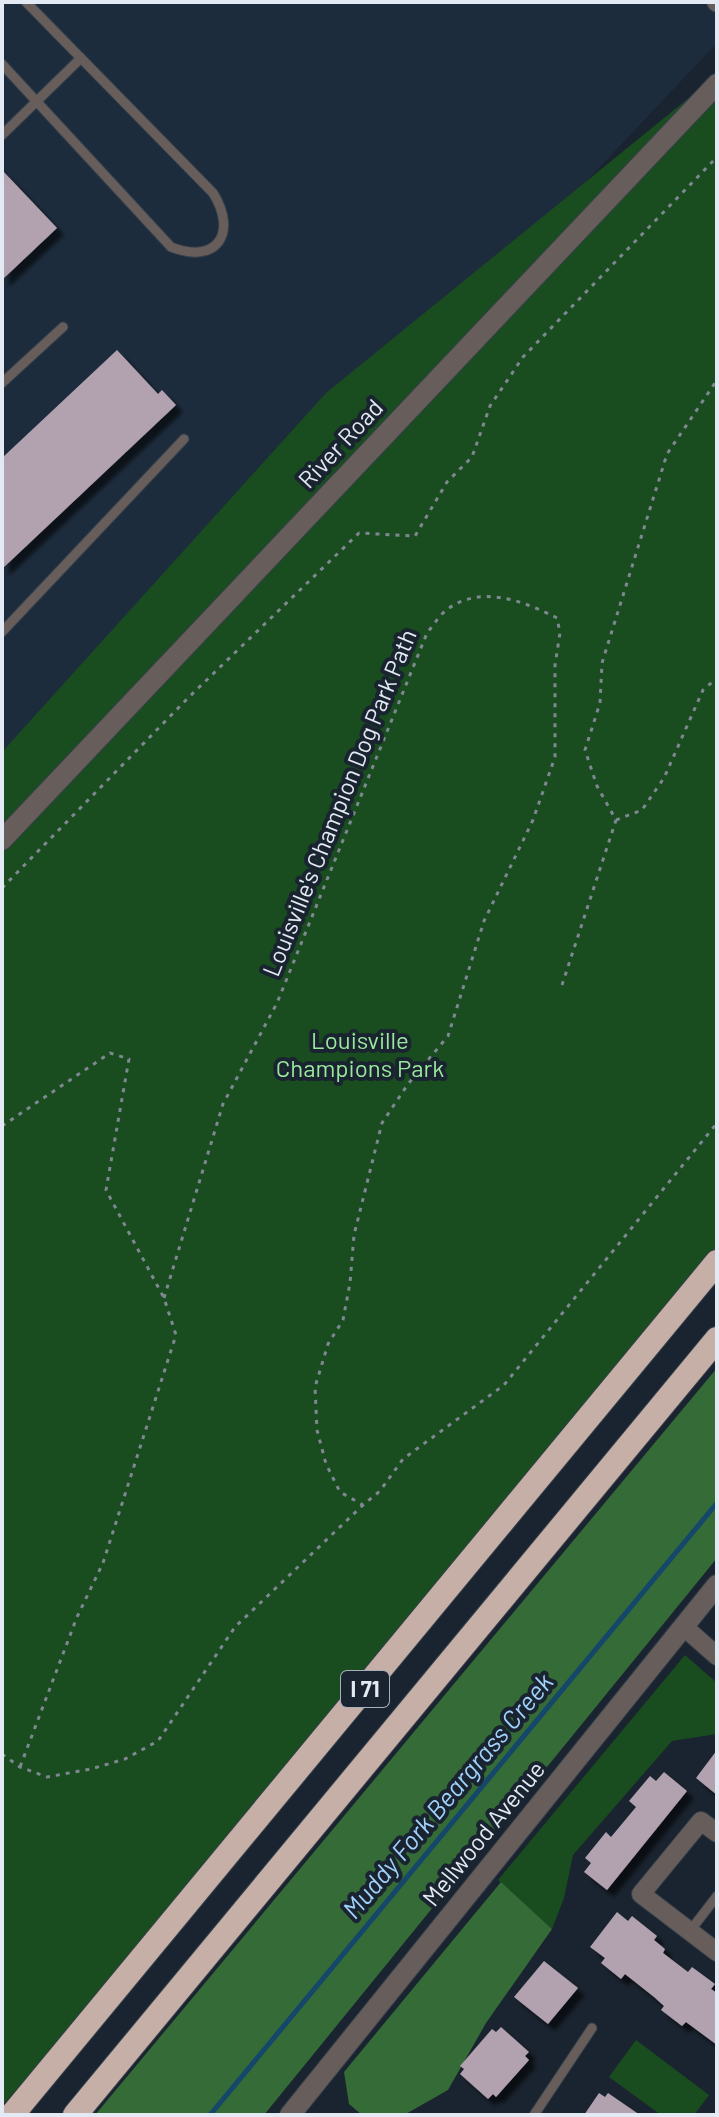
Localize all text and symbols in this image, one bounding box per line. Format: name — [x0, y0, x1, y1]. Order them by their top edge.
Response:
street label: River Road — [291, 392, 388, 494]
street label: Louisville's Champion Dog Park Path — [256, 625, 422, 980]
park label: Louisville Champions Park — [276, 1025, 444, 1082]
water label: Muddy Fork Beargrass Creek — [335, 1666, 559, 1924]
road number: I 71 — [341, 1671, 389, 1707]
street label: Mellwood Avenue — [415, 1755, 550, 1911]

